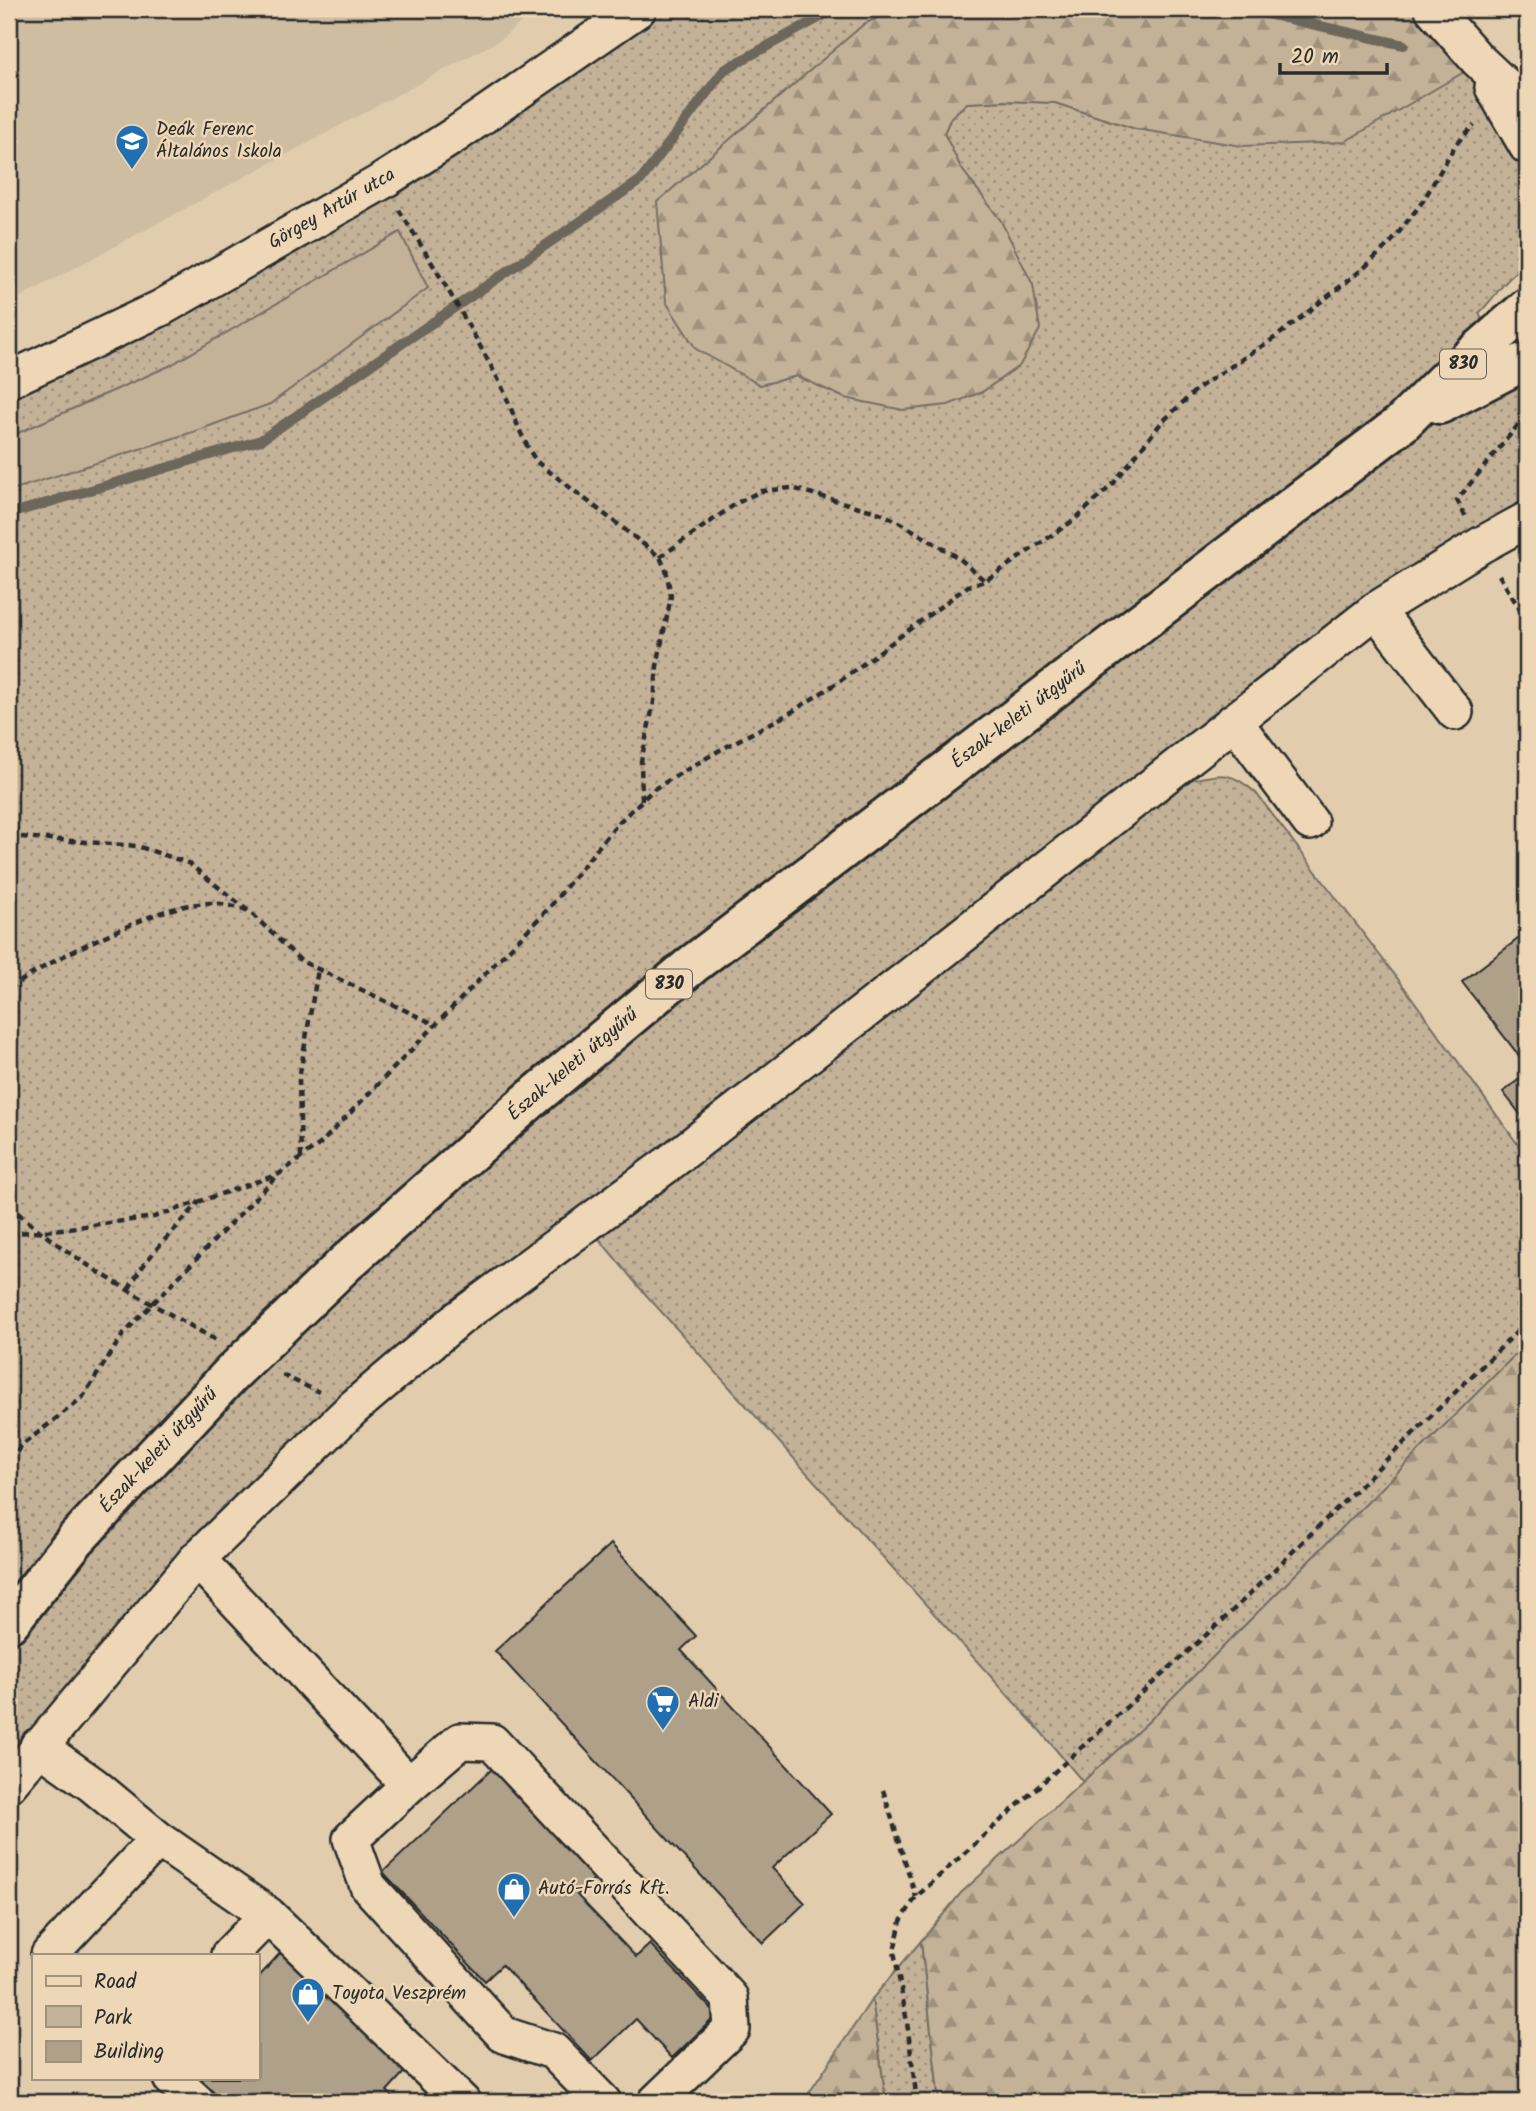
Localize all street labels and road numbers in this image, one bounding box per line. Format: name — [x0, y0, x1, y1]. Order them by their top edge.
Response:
street label: Görgey Artúr utca — [263, 160, 401, 258]
road number: 830 — [1440, 350, 1486, 378]
street label: Észak-keleti útgyűrű — [945, 654, 1094, 777]
road number: 830 — [646, 970, 692, 999]
street label: Észak-keleti útgyűrű — [501, 1000, 646, 1129]
street label: Észak-keleti útgyűrű — [92, 1380, 226, 1521]

